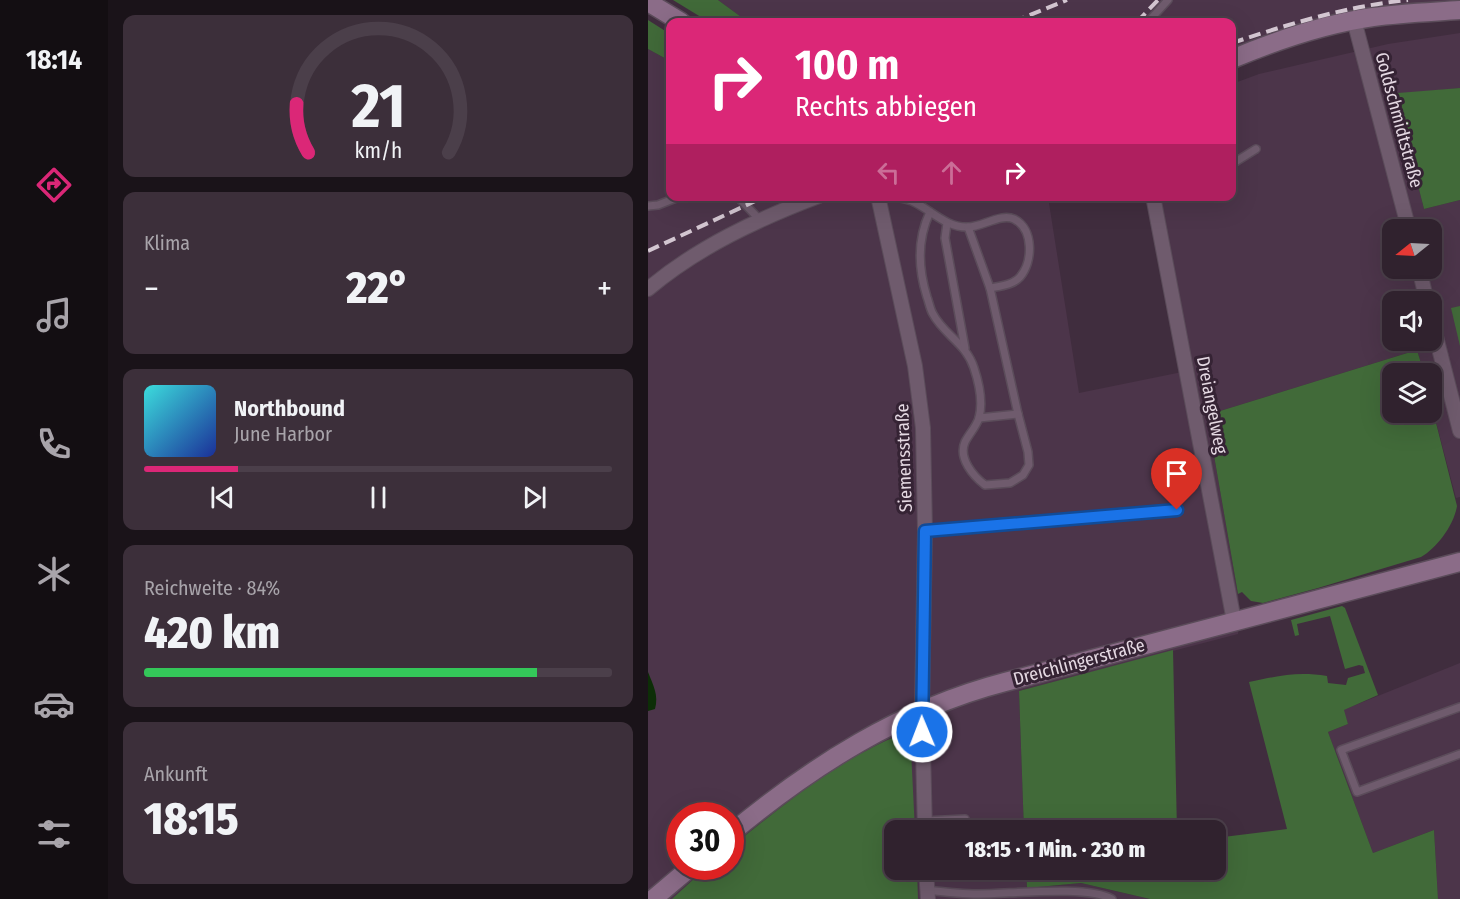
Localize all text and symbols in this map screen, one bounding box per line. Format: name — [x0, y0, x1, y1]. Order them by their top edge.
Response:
text: 100 m — [795, 40, 899, 90]
icon: right — [696, 42, 774, 120]
text: 18:14 — [26, 44, 82, 76]
street label: Goldschmidtstraße — [1370, 50, 1428, 190]
text: 21 — [350, 69, 405, 144]
text: Rechts abbiegen — [795, 91, 977, 123]
text: km/h — [354, 138, 402, 164]
icon: left — [872, 156, 905, 189]
icon: ahead — [935, 156, 968, 189]
icon: right — [998, 156, 1031, 189]
icon: directions — [33, 164, 75, 206]
north arrow — [1382, 219, 1442, 279]
map controls — [1382, 219, 1442, 423]
text: Klima — [144, 231, 190, 255]
text: 22° — [346, 261, 410, 315]
text: − — [144, 269, 159, 309]
text: + — [597, 269, 612, 309]
button: sound — [1382, 291, 1442, 351]
icon: music — [33, 294, 75, 336]
street label: Dreiangelweg — [1192, 354, 1232, 456]
button: layers — [1382, 363, 1442, 423]
text: Northbound — [234, 395, 345, 422]
street label: Siemensstraße — [891, 403, 917, 513]
text: June Harbor — [234, 422, 332, 446]
icon: phone — [33, 423, 75, 465]
pin — [1151, 448, 1202, 510]
icon: arrive — [1160, 457, 1193, 490]
icon: previous — [206, 481, 239, 514]
icon: pause — [362, 481, 395, 514]
icon: next — [518, 481, 551, 514]
icon: climate — [33, 553, 75, 595]
text: Reichweite · 84% — [144, 576, 280, 600]
text: 420 km — [144, 606, 280, 660]
street label: Dreichlingerstraße — [1011, 634, 1147, 690]
icon: car — [33, 683, 75, 725]
position arrow — [890, 700, 954, 764]
text: Ankunft — [144, 762, 208, 786]
text: 18:15 — [144, 792, 239, 846]
speed limit sign: 30 — [666, 802, 744, 880]
icon: filters — [33, 813, 75, 855]
text: 18:15 · 1 Min. · 230 m — [965, 836, 1145, 863]

